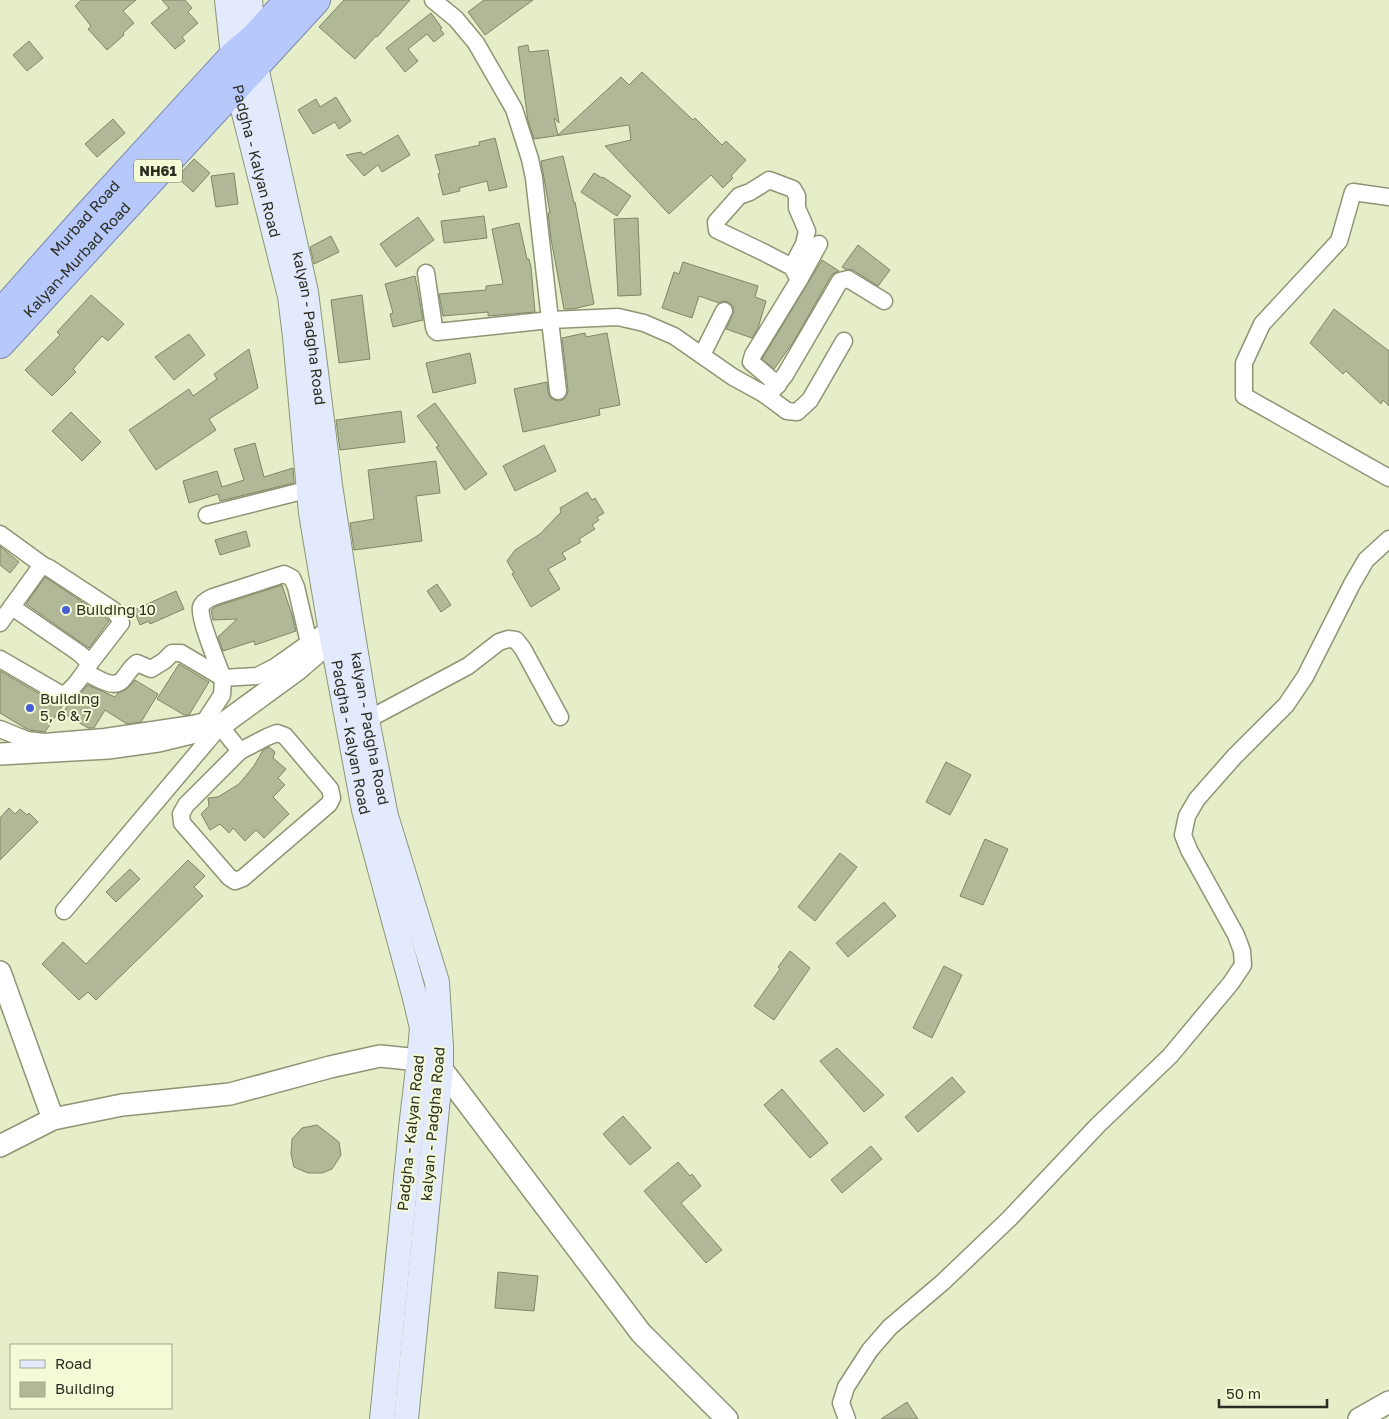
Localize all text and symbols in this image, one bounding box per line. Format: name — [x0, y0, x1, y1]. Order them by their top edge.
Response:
street label: Padgha - Kalyan Road — [229, 82, 285, 239]
road number: NH61 — [134, 160, 182, 182]
street label: Murbad Road — [46, 176, 123, 259]
street label: Kalyan-Murbad Road — [19, 198, 134, 321]
street label: kalyan - Padgha Road — [289, 249, 330, 406]
place label: Building 10 — [76, 600, 156, 618]
marker: Building 10 — [60, 604, 72, 616]
street label: kalyan - Padgha Road — [348, 651, 394, 806]
street label: Padgha - Kalyan Road — [328, 658, 375, 817]
place label: Building 5, 6 & 7 — [40, 689, 100, 724]
marker: Building 5, 6 & 7 — [24, 702, 36, 714]
street label: kalyan - Padgha Road — [416, 1046, 448, 1202]
street label: Padgha - Kalyan Road — [393, 1054, 427, 1212]
legend — [10, 1344, 172, 1409]
text: Road — [55, 1354, 92, 1372]
scale bar — [1219, 1376, 1326, 1408]
text: Building — [55, 1379, 115, 1397]
text: 50 m — [1226, 1384, 1261, 1402]

